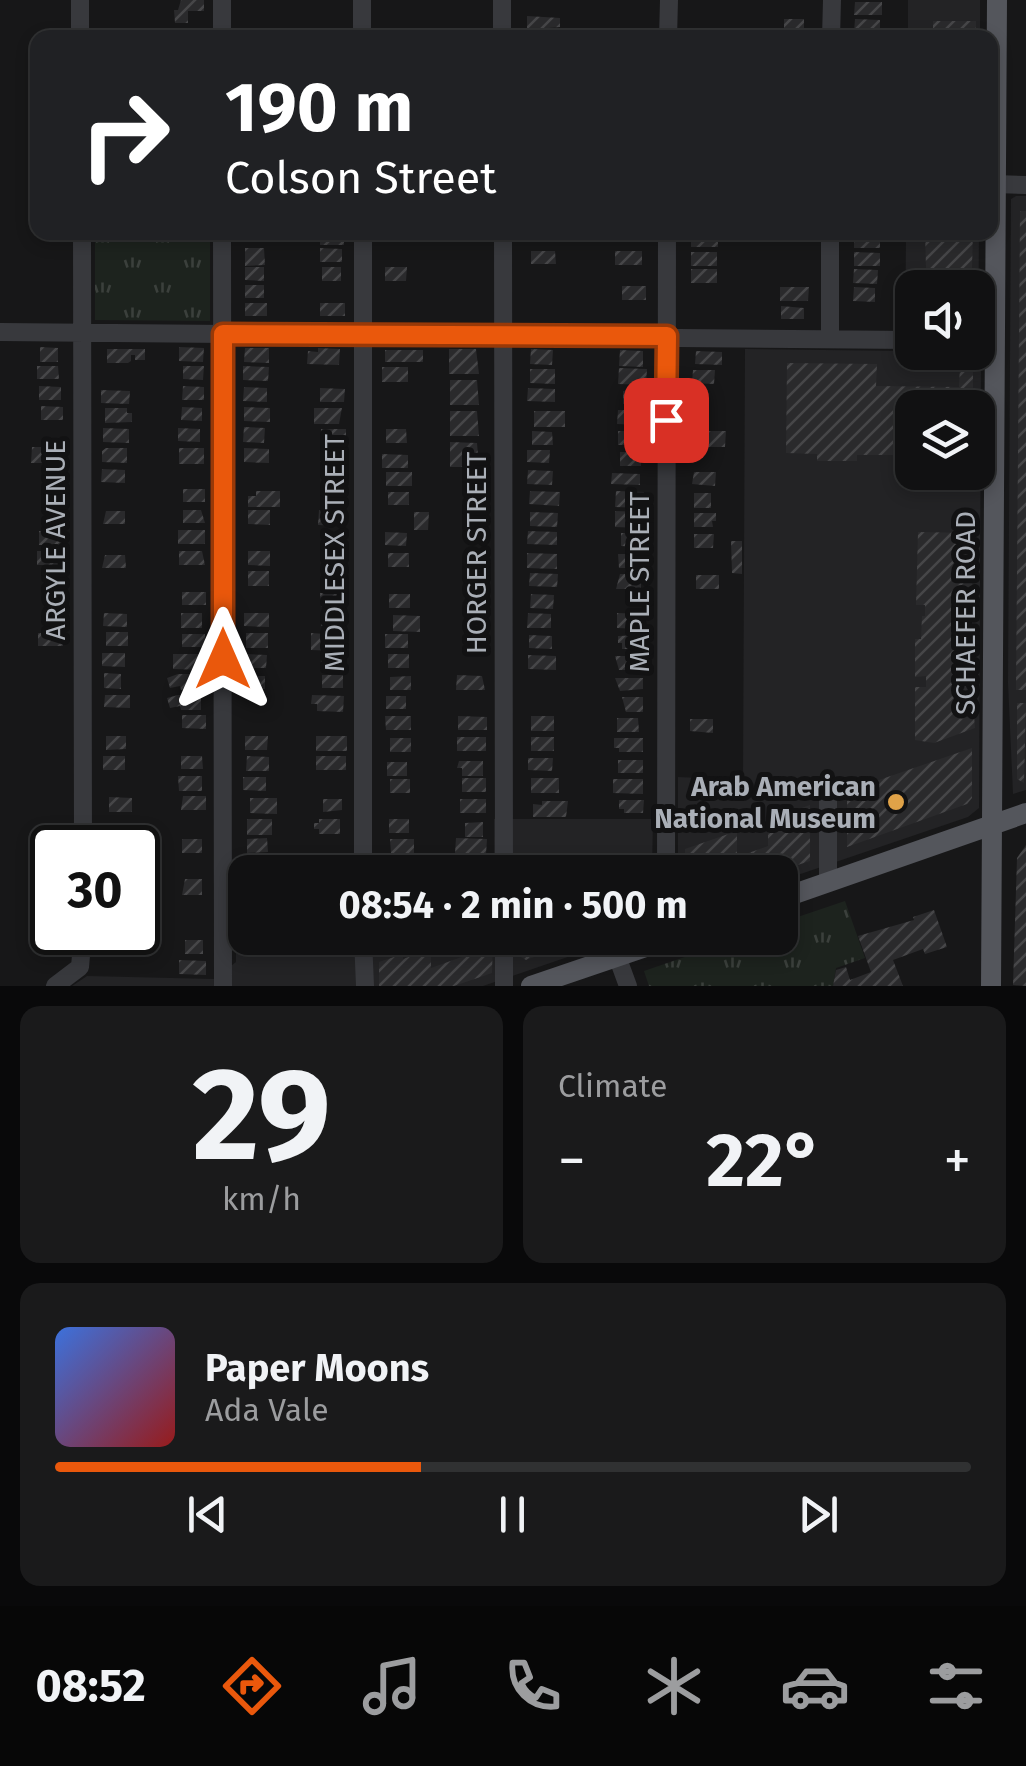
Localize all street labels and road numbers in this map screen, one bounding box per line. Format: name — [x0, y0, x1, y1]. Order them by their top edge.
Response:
street label: MIDDLESEX STREET — [318, 433, 351, 672]
street label: ARGYLE AVENUE — [39, 440, 72, 640]
street label: HORGER STREET — [460, 451, 493, 654]
street label: MAPLE STREET — [623, 491, 656, 672]
street label: SCHAEFER ROAD — [949, 511, 982, 715]

